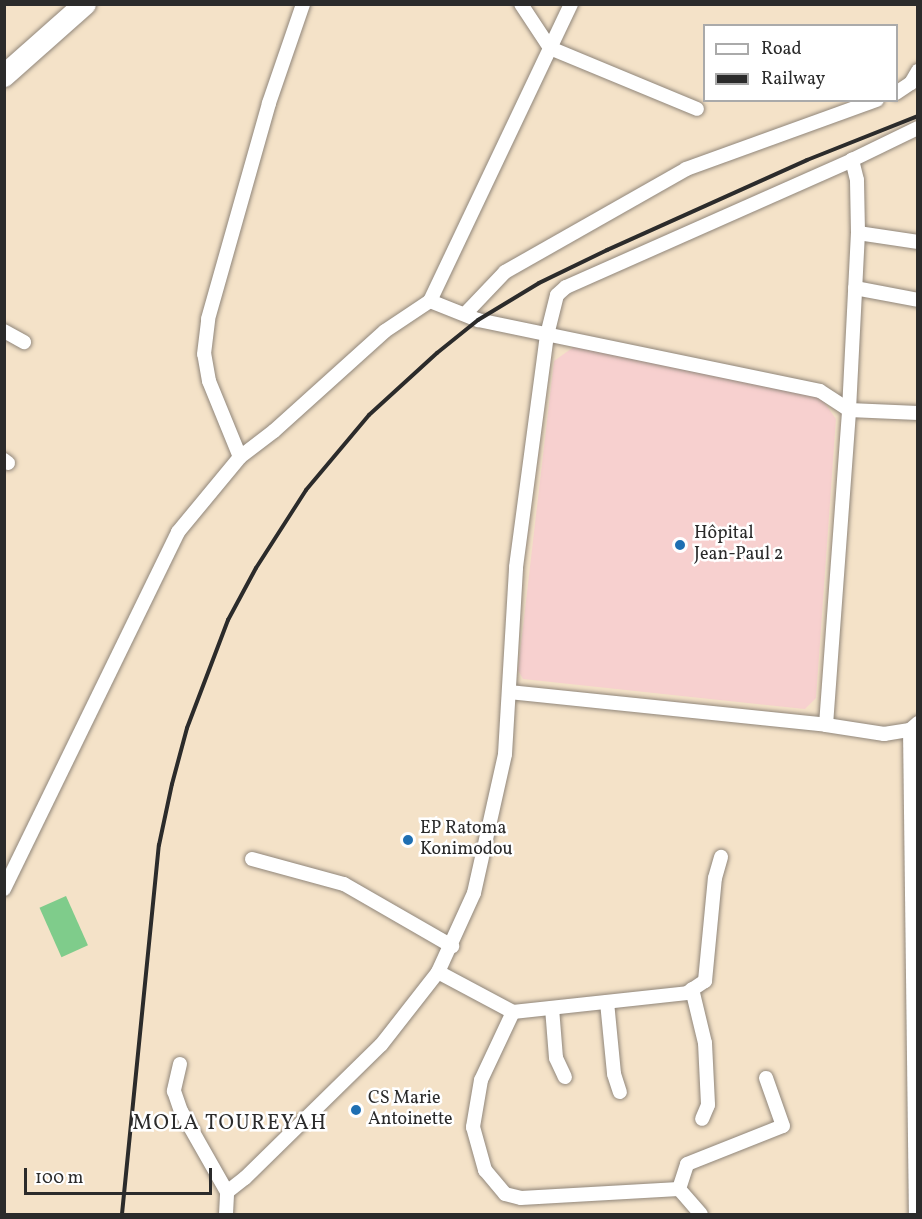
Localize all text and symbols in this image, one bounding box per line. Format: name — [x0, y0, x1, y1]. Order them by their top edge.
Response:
legend — [703, 24, 898, 102]
text: Road — [761, 37, 802, 62]
text: Railway — [761, 67, 825, 92]
place label: Hôpital Jean-Paul 2 — [694, 524, 783, 566]
marker: Hôpital Jean-Paul 2 — [671, 536, 689, 554]
place label: EP Ratoma Konimodou — [420, 819, 513, 862]
marker: EP Ratoma Konimodou — [401, 833, 415, 847]
place label: CS Marie Antoinette — [368, 1089, 453, 1132]
marker: CS Marie Antoinette — [349, 1103, 363, 1117]
district label: MOLA TOUREYAH — [132, 1111, 328, 1137]
scale bar — [27, 1156, 214, 1194]
text: 100 m — [35, 1166, 84, 1191]

